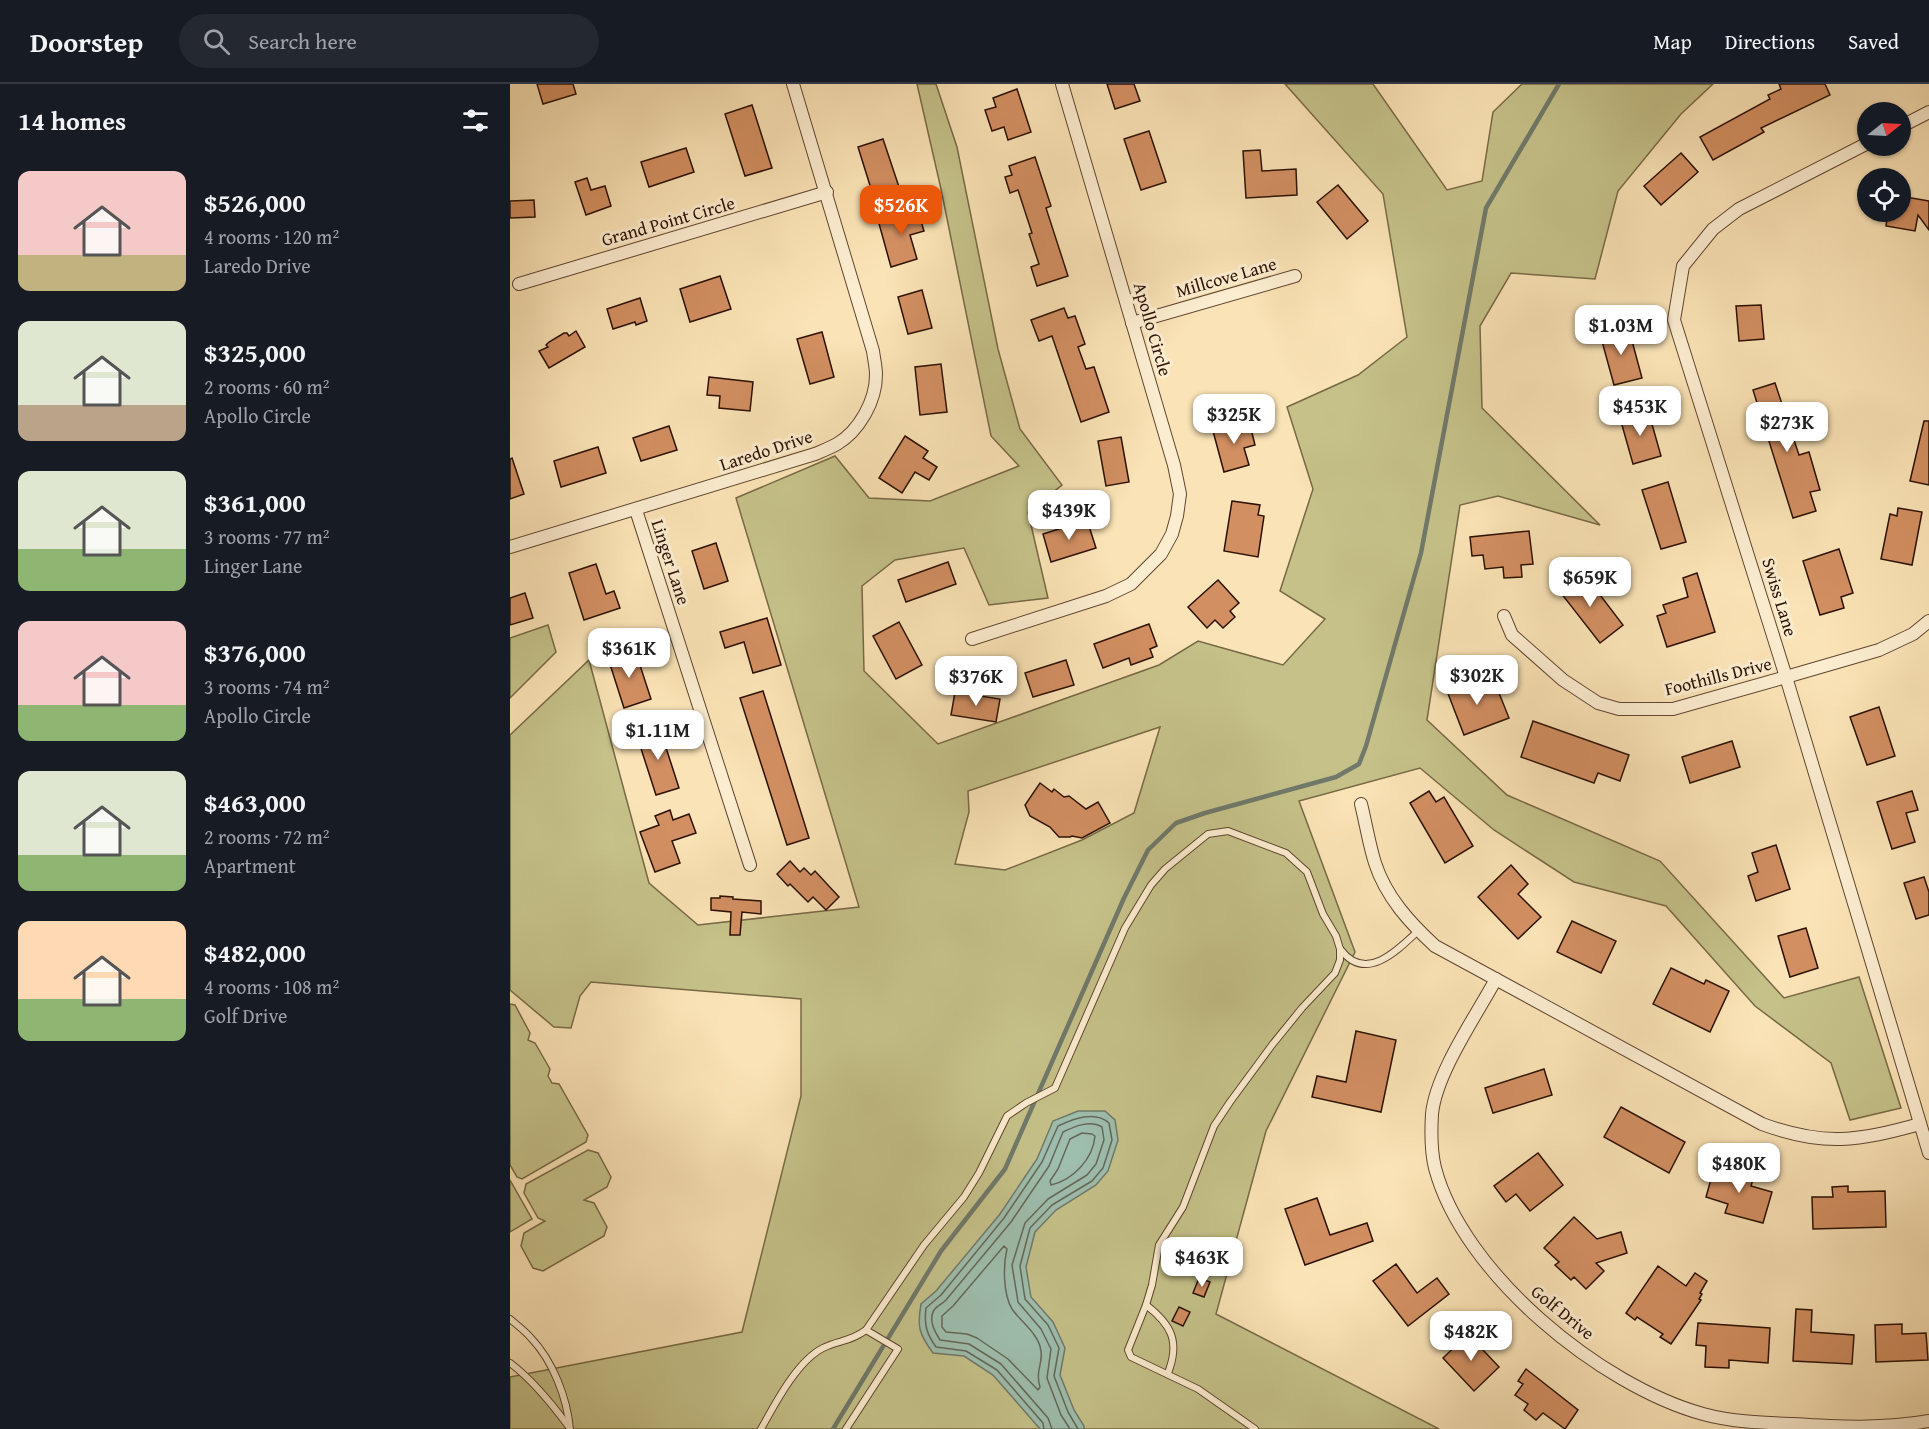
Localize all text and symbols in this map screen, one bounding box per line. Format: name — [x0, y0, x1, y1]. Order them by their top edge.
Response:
search box — [179, 14, 599, 68]
text: Doorstep — [30, 21, 143, 62]
icon: search — [200, 25, 233, 58]
text: Search here — [248, 25, 357, 57]
text: Map — [1653, 26, 1692, 57]
text: Directions — [1725, 26, 1815, 57]
text: Saved — [1848, 26, 1899, 57]
text: 14 homes — [18, 101, 126, 140]
north arrow — [1857, 102, 1911, 156]
map controls — [1857, 102, 1911, 222]
icon: filters — [459, 104, 492, 137]
button: locate — [1857, 168, 1911, 222]
text: $526,000 — [204, 183, 306, 222]
pin: $526K — [859, 185, 943, 236]
street label: Grand Point Circle — [598, 189, 738, 253]
text: $526K — [874, 190, 928, 219]
icon: home — [66, 195, 138, 267]
text: 4 rooms · 120 m² — [204, 222, 339, 251]
street label: Millcove Lane — [1173, 250, 1279, 304]
text: Laredo Drive — [204, 251, 311, 280]
street label: Apollo Circle — [1127, 279, 1179, 379]
pin: $1.03M — [1572, 305, 1670, 356]
text: $1.03M — [1589, 310, 1653, 339]
text: $325,000 — [204, 333, 306, 372]
icon: home — [66, 345, 138, 417]
text: 2 rooms · 60 m² — [204, 372, 330, 401]
pin: $453K — [1598, 386, 1682, 437]
text: $453K — [1613, 391, 1667, 420]
pin: $325K — [1192, 394, 1276, 445]
text: $325K — [1207, 399, 1261, 428]
text: Apollo Circle — [204, 401, 311, 430]
pin: $273K — [1745, 402, 1829, 453]
text: $273K — [1760, 407, 1814, 436]
street label: Laredo Drive — [716, 422, 816, 478]
text: $361,000 — [204, 483, 306, 522]
pin: $439K — [1027, 490, 1111, 541]
icon: home — [66, 495, 138, 567]
text: $439K — [1042, 495, 1096, 524]
street label: Linger Lane — [644, 516, 698, 608]
text: 3 rooms · 77 m² — [204, 522, 330, 551]
text: Linger Lane — [204, 551, 302, 580]
street label: Swiss Lane — [1755, 554, 1805, 640]
pin: $659K — [1548, 557, 1632, 608]
text: $659K — [1563, 562, 1617, 591]
pin: $361K — [587, 628, 671, 679]
text: $376,000 — [204, 633, 306, 672]
text: $361K — [602, 633, 656, 662]
icon: home — [66, 645, 138, 717]
street label: Foothills Drive — [1662, 650, 1774, 702]
pin: $302K — [1435, 655, 1519, 706]
pin: $376K — [934, 656, 1018, 707]
text: $302K — [1450, 660, 1504, 689]
text: $376K — [949, 661, 1003, 690]
text: 3 rooms · 74 m² — [204, 672, 330, 701]
text: Apollo Circle — [204, 701, 311, 730]
pin: $1.11M — [609, 710, 707, 761]
text: $1.11M — [626, 715, 690, 744]
text: $463,000 — [204, 783, 306, 822]
icon: home — [66, 795, 138, 867]
text: 2 rooms · 72 m² — [204, 822, 330, 851]
text: Apartment — [204, 851, 296, 880]
text: $482,000 — [204, 933, 306, 972]
icon: home — [66, 945, 138, 1017]
text: 4 rooms · 108 m² — [204, 972, 339, 1001]
text: Golf Drive — [204, 1001, 287, 1030]
pin: $480K — [1697, 1143, 1781, 1194]
text: $480K — [1712, 1148, 1766, 1177]
pin: $463K — [1160, 1237, 1244, 1288]
text: $463K — [1175, 1242, 1229, 1271]
street label: Golf Drive — [1525, 1278, 1601, 1346]
pin: $482K — [1429, 1311, 1513, 1362]
text: $482K — [1444, 1316, 1498, 1345]

